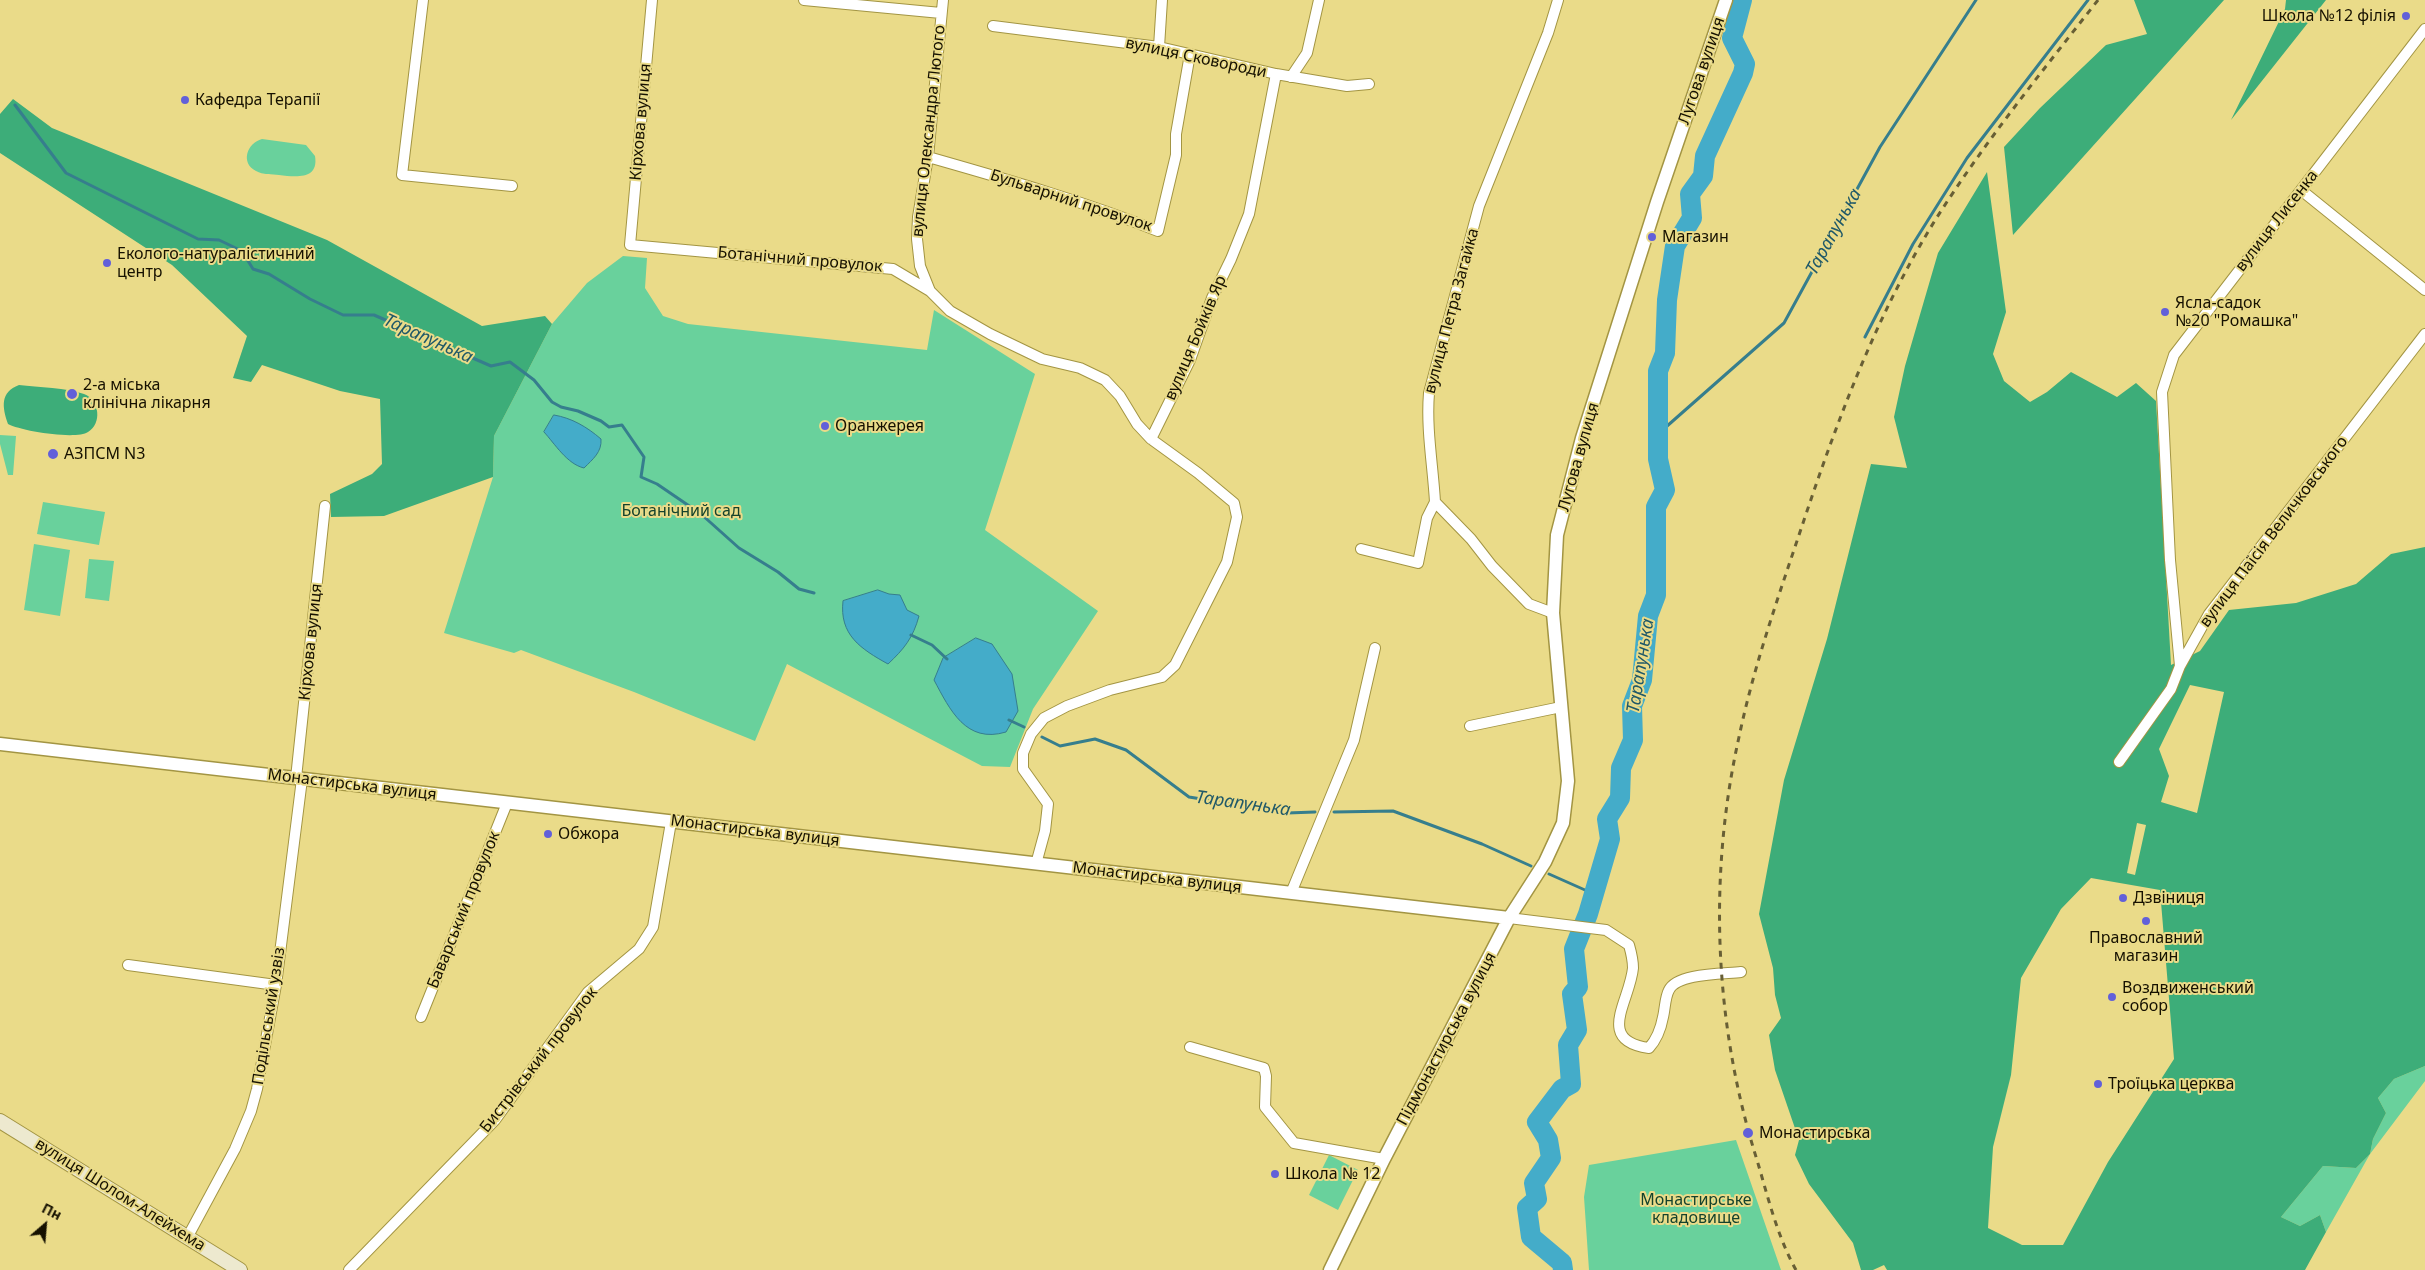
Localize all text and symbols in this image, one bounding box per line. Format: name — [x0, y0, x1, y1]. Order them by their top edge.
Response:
place label: Школа №12 філія — [2262, 6, 2396, 26]
marker: Школа №12 філія — [2400, 10, 2412, 22]
street label: Лугова вулиця — [1675, 15, 1729, 127]
street label: вулиця Олександра Лютого — [908, 24, 950, 238]
street label: вулиця Сковороди — [1124, 34, 1268, 82]
street label: Кірхова вулиця — [626, 63, 656, 181]
place label: Кафедра Терапії — [195, 90, 320, 110]
marker: Кафедра Терапії — [179, 94, 191, 106]
street label: Бульварний провулок — [988, 166, 1154, 236]
street label: вулиця Лисенка — [2231, 167, 2323, 275]
water label: Тарапунька — [1801, 185, 1867, 279]
street label: вулиця Петра Загайка — [1421, 226, 1483, 396]
place label: Магазин — [1662, 227, 1729, 247]
marker: Магазин — [1646, 231, 1658, 243]
street label: Ботанічний провулок — [717, 243, 883, 277]
place label: Еколого-натуралістичний центр — [117, 244, 315, 282]
marker: Еколого-натуралістичний центр — [101, 257, 113, 269]
street label: вулиця Бойків Яр — [1161, 273, 1231, 403]
place label: Ясла-садок №20 "Ромашка" — [2175, 293, 2298, 331]
marker: Ясла-садок №20 "Ромашка" — [2159, 306, 2171, 318]
water label: Тарапунька — [380, 310, 476, 368]
place label: 2-а міська клінічна лікарня — [83, 375, 211, 413]
marker: 2-а міська клінічна лікарня — [65, 387, 79, 401]
street label: Лугова вулиця — [1554, 400, 1604, 514]
place label: Оранжерея — [835, 416, 924, 436]
marker: Оранжерея — [819, 420, 831, 432]
street label: вулиця Паїсія Величковського — [2196, 433, 2352, 631]
place label: АЗПСМ N3 — [64, 444, 145, 464]
marker: АЗПСМ N3 — [46, 447, 60, 461]
park label: Ботанічний сад — [621, 501, 741, 521]
street label: Кірхова вулиця — [295, 583, 327, 701]
water label: Тарапунька — [1623, 617, 1659, 715]
street label: Монастирська вулиця — [266, 765, 438, 805]
water label: Тарапунька — [1194, 787, 1292, 821]
street label: Монастирська вулиця — [669, 811, 841, 851]
place label: Обжора — [558, 824, 619, 844]
marker: Обжора — [542, 828, 554, 840]
street label: Баварський провулок — [424, 829, 504, 991]
street label: Монастирська вулиця — [1071, 858, 1243, 898]
place label: Дзвіниця — [2133, 888, 2204, 908]
marker: Дзвіниця — [2117, 892, 2129, 904]
marker: Православний магазин — [2140, 915, 2152, 927]
place label: Православний магазин — [2089, 928, 2203, 966]
street label: Подільський узвіз — [249, 946, 289, 1086]
street label: Підмонастирська вулиця — [1393, 949, 1501, 1129]
place label: Воздвиженський собор — [2122, 978, 2254, 1016]
street label: Бистрівський провулок — [476, 983, 602, 1137]
marker: Воздвиженський собор — [2106, 991, 2118, 1003]
place label: Троїцька церква — [2108, 1074, 2234, 1094]
marker: Троїцька церква — [2092, 1078, 2104, 1090]
place label: Монастирська — [1759, 1123, 1870, 1143]
marker: Монастирська — [1741, 1126, 1755, 1140]
street label: вулиця Шолом-Алейхема — [31, 1135, 209, 1255]
place label: Школа № 12 — [1285, 1164, 1380, 1184]
marker: Школа № 12 — [1269, 1168, 1281, 1180]
park label: Монастирське кладовище — [1640, 1190, 1752, 1228]
text: Пн — [39, 1198, 65, 1224]
north arrow — [20, 1200, 70, 1250]

